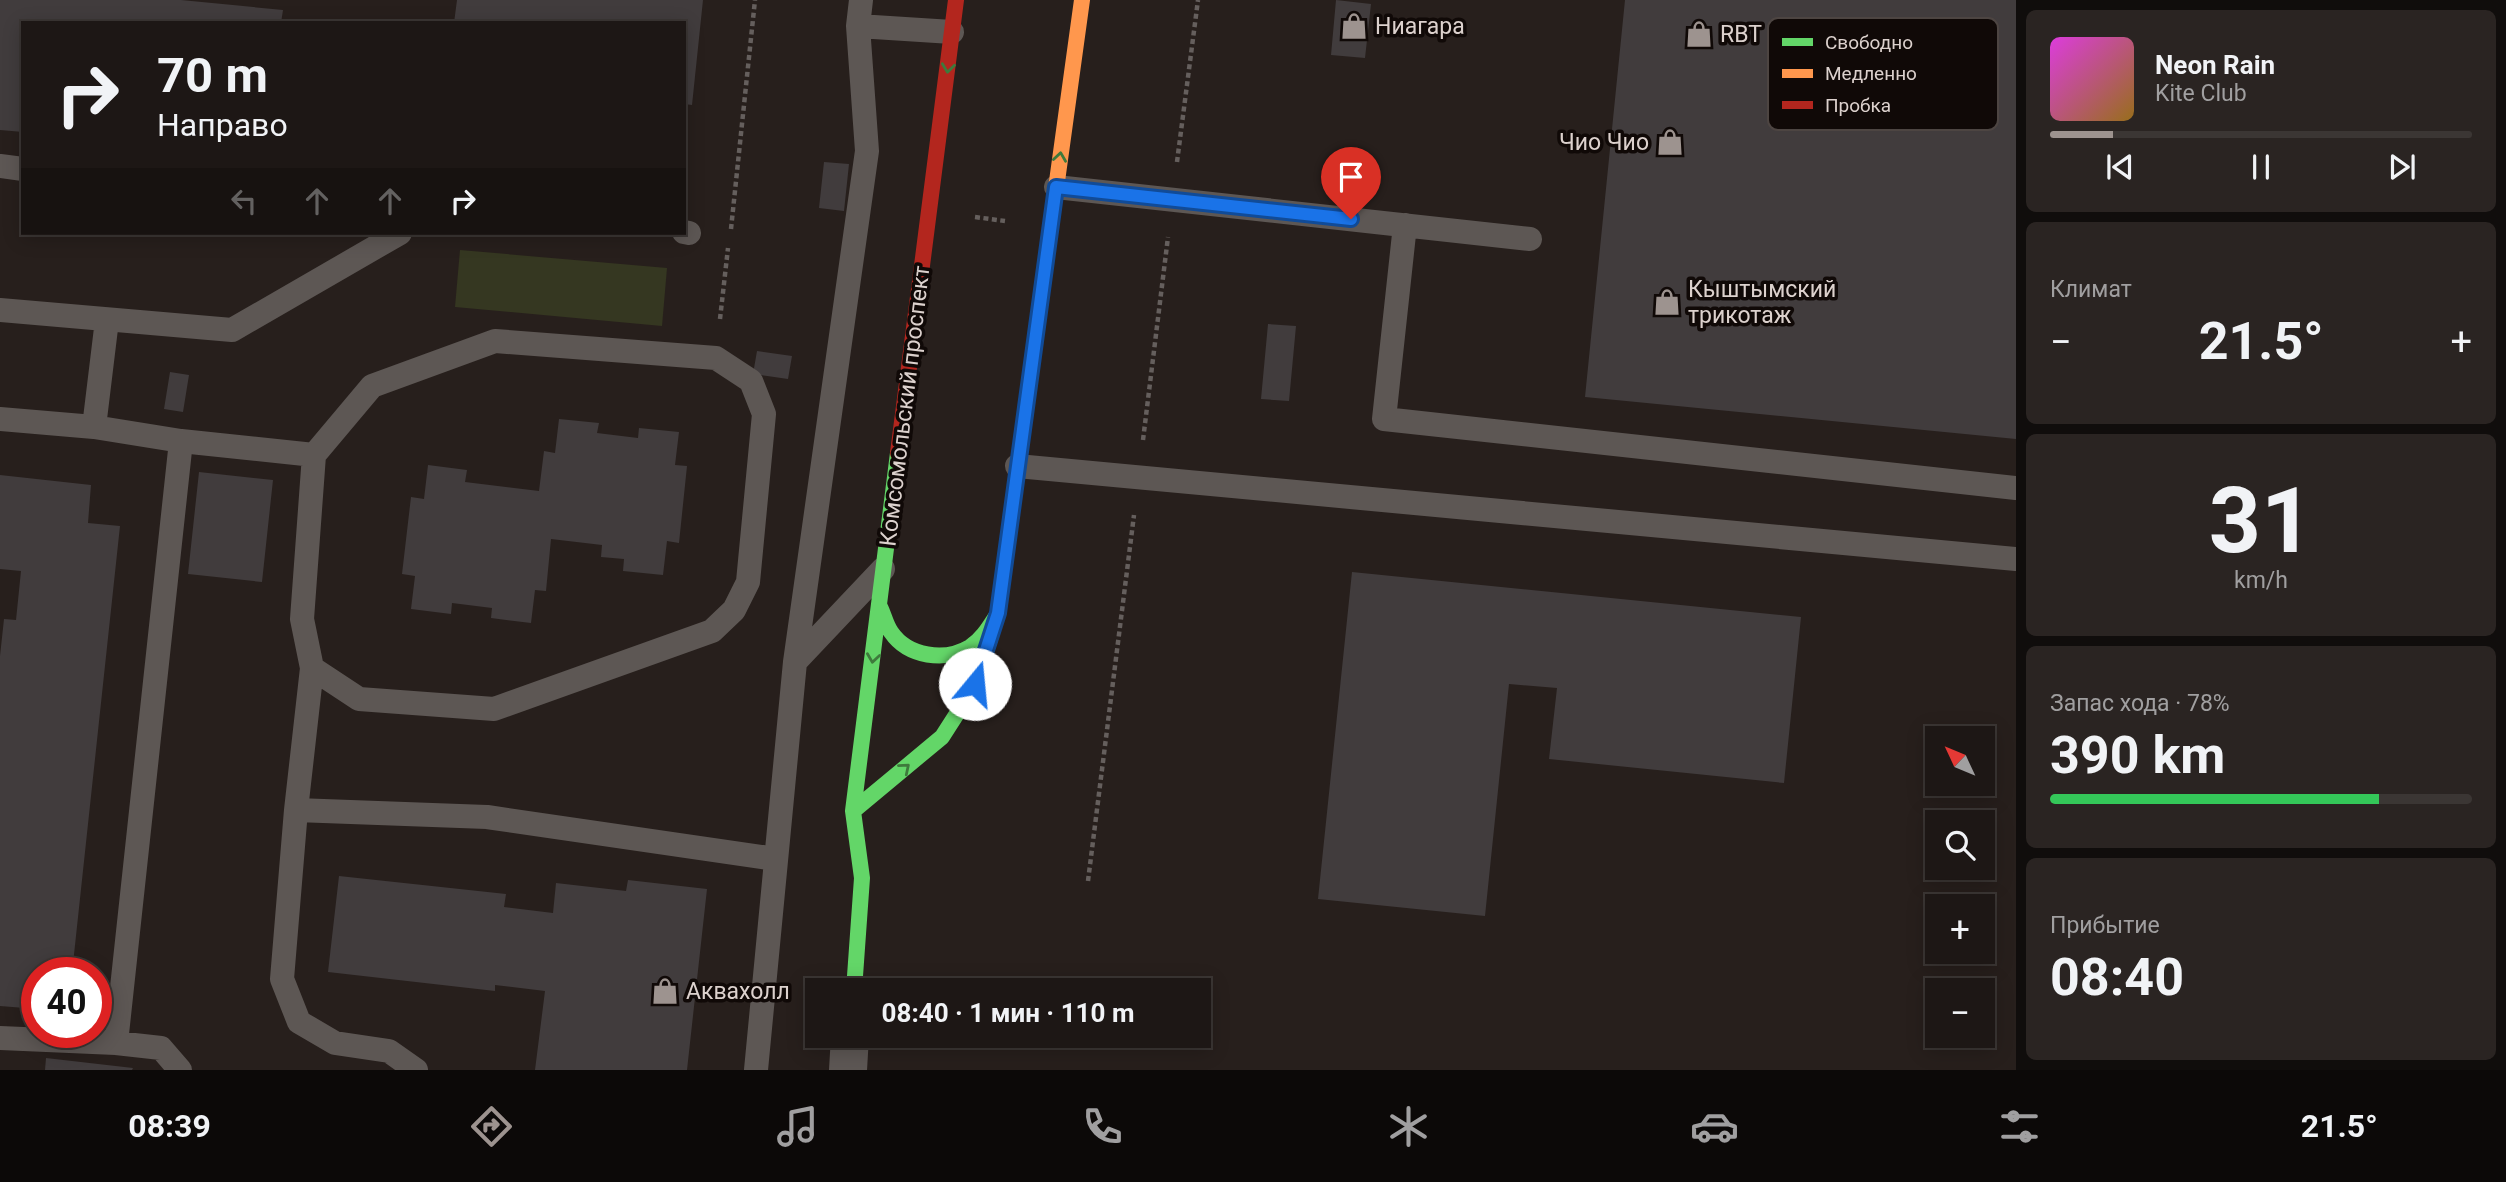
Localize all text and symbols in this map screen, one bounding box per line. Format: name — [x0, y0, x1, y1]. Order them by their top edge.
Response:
shop icon: Ниагара — [1339, 11, 1369, 41]
place label: Ниагара — [1375, 13, 1465, 40]
legend — [1768, 18, 1998, 130]
shop icon: RBT — [1684, 19, 1714, 49]
place label: RBT — [1720, 21, 1762, 48]
text: Свободно — [1825, 31, 1913, 54]
text: 70 m — [157, 47, 268, 104]
icon: right — [42, 49, 133, 140]
text: Neon Rain — [2155, 50, 2275, 80]
one-way arrow — [940, 62, 955, 74]
text: Медленно — [1825, 62, 1917, 85]
text: Kite Club — [2155, 80, 2247, 107]
text: Пробка — [1825, 94, 1891, 117]
text: Направо — [157, 106, 288, 144]
shop icon: Чио Чио — [1655, 127, 1685, 157]
place label: Чио Чио — [1559, 129, 1649, 156]
pin — [1321, 147, 1381, 219]
icon: previous — [2101, 148, 2139, 186]
icon: pause — [2242, 148, 2280, 186]
icon: next — [2383, 148, 2421, 186]
one-way arrow — [1052, 151, 1067, 163]
icon: arrive — [1332, 158, 1370, 196]
icon: left — [225, 182, 263, 220]
icon: ahead — [298, 182, 336, 220]
icon: ahead — [371, 182, 409, 220]
icon: right — [444, 182, 482, 220]
street label: Комсомольский проспект — [874, 264, 936, 548]
place label: Кыштымский трикотаж — [1688, 276, 1836, 329]
text: Климат — [2050, 276, 2132, 303]
shop icon: Кыштымский трикотаж — [1652, 287, 1682, 317]
text: 21.5° — [2199, 311, 2324, 372]
text: − — [2050, 320, 2072, 364]
text: + — [2450, 320, 2472, 364]
text: 31 — [2209, 468, 2313, 574]
text: km/h — [2234, 567, 2288, 594]
position arrow — [938, 647, 1012, 721]
one-way arrow — [866, 652, 881, 664]
text: Запас хода · 78% — [2050, 690, 2230, 717]
text: 390 km — [2050, 725, 2225, 786]
north arrow — [1925, 726, 1995, 796]
map controls — [1925, 726, 1995, 1048]
one-way arrow — [897, 764, 910, 776]
button: search — [1925, 810, 1995, 880]
button: + — [1925, 894, 1995, 964]
text: Прибытие — [2050, 912, 2160, 939]
text: 08:40 — [2050, 947, 2184, 1008]
speed limit sign: 40 — [21, 957, 112, 1048]
shop icon: Аквахолл — [650, 976, 680, 1006]
place label: Аквахолл — [686, 978, 790, 1005]
button: − — [1925, 978, 1995, 1048]
text: 08:40 · 1 мин · 110 m — [882, 998, 1134, 1028]
icon: directions — [467, 1102, 516, 1151]
icon: music — [773, 1102, 822, 1151]
icon: phone — [1078, 1102, 1127, 1151]
icon: climate — [1384, 1102, 1433, 1151]
icon: car — [1690, 1102, 1739, 1151]
icon: filters — [1995, 1102, 2044, 1151]
text: 08:39 — [128, 1107, 211, 1145]
text: 21.5° — [2301, 1107, 2378, 1145]

